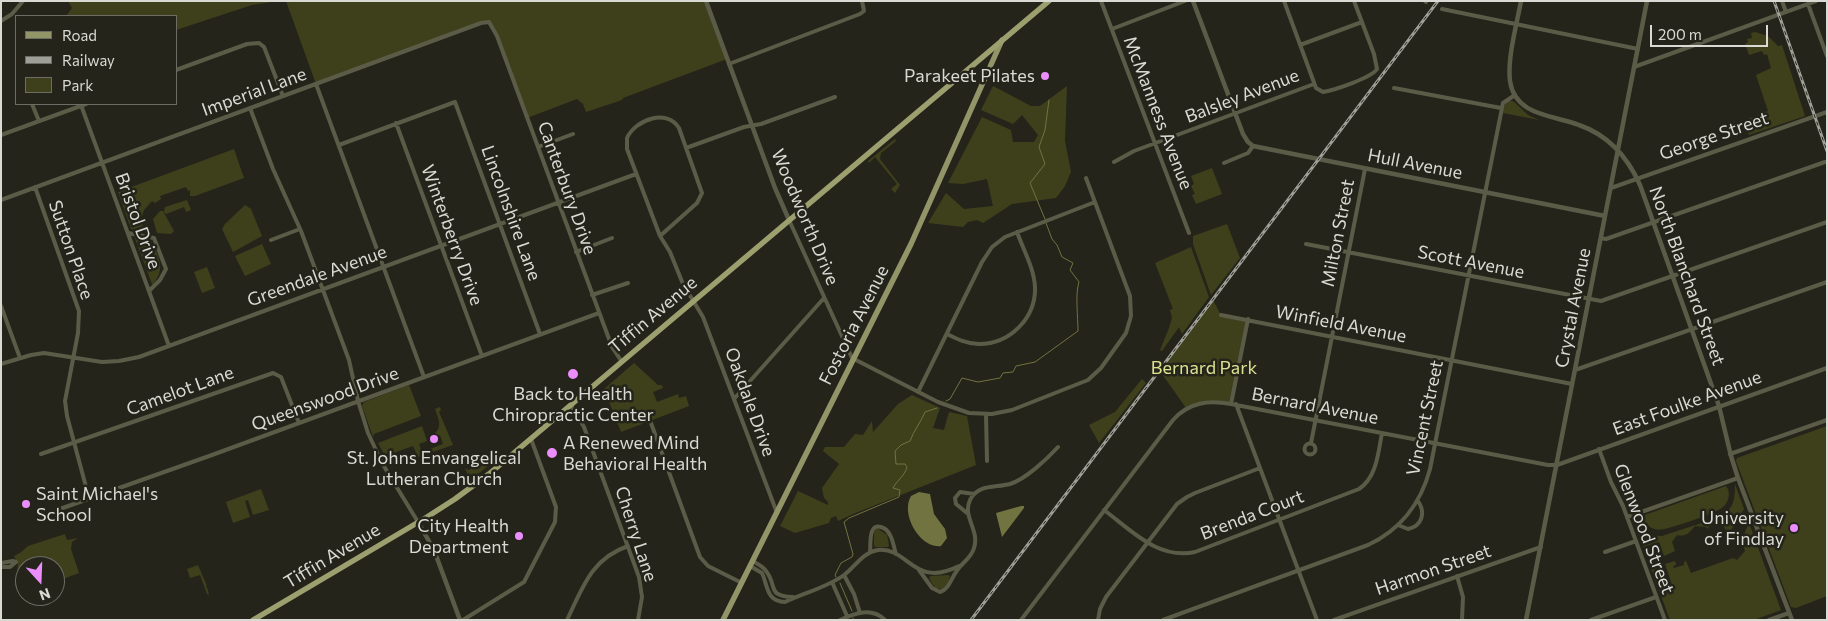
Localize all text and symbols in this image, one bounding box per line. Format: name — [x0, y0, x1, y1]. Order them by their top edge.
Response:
legend — [15, 15, 178, 105]
scale bar — [1653, 15, 1770, 47]
text: 200 m — [1658, 25, 1702, 43]
text: Road — [62, 26, 97, 44]
street label: McManness Avenue — [1119, 33, 1197, 193]
text: Railway — [62, 51, 115, 69]
street label: Imperial Lane — [199, 63, 309, 121]
street label: Balsley Avenue — [1182, 64, 1302, 128]
place label: Parakeet Pilates — [904, 65, 1035, 87]
marker: Parakeet Pilates — [1039, 70, 1051, 82]
text: Park — [62, 76, 93, 94]
street label: George Street — [1657, 107, 1771, 165]
street label: Canterbury Drive — [533, 118, 601, 258]
street label: Lincolnshire Lane — [477, 142, 545, 284]
street label: Hull Avenue — [1366, 144, 1464, 184]
street label: Woodworth Drive — [767, 146, 843, 288]
street label: Winterberry Drive — [417, 162, 487, 308]
street label: Bristol Drive — [111, 170, 165, 272]
street label: Milton Street — [1317, 177, 1359, 289]
street label: North Blanchard Street — [1645, 184, 1729, 368]
street label: Sutton Place — [44, 198, 98, 302]
street label: Greendale Avenue — [244, 241, 390, 311]
street label: Scott Avenue — [1416, 241, 1526, 283]
street label: Crystal Avenue — [1551, 246, 1595, 370]
street label: Fostoria Avenue — [815, 262, 893, 388]
street label: Tiffin Avenue — [605, 272, 701, 358]
street label: Winfield Avenue — [1274, 301, 1408, 347]
street label: Oakdale Drive — [720, 345, 780, 459]
park label: Bernard Park — [1151, 357, 1257, 379]
street label: Vincent Street — [1402, 358, 1448, 478]
street label: Camelot Lane — [123, 362, 237, 420]
street label: Queenswood Drive — [248, 362, 402, 436]
street label: East Foulke Avenue — [1610, 366, 1764, 440]
marker: Back to Health Chiropractic Center — [566, 367, 580, 381]
place label: Back to Health Chiropractic Center — [492, 383, 654, 426]
street label: Bernard Avenue — [1250, 383, 1380, 429]
place label: A Renewed Mind Behavioral Health — [563, 432, 707, 474]
marker: St. Johns Envangelical Lutheran Church — [428, 433, 440, 445]
marker: A Renewed Mind Behavioral Health — [545, 446, 559, 460]
place label: St. Johns Envangelical Lutheran Church — [347, 447, 521, 489]
street label: Glenwood Street — [1609, 461, 1679, 597]
place label: Saint Michael's School — [36, 483, 158, 526]
street label: Cherry Lane — [610, 484, 662, 584]
street label: Brenda Court — [1197, 485, 1307, 545]
marker: Saint Michael's School — [20, 498, 32, 510]
place label: University of Findlay — [1701, 507, 1784, 550]
place label: City Health Department — [409, 515, 509, 558]
street label: Tiffin Avenue — [280, 519, 384, 593]
marker: University of Findlay — [1788, 522, 1800, 534]
marker: City Health Department — [513, 530, 525, 542]
street label: Harmon Street — [1372, 540, 1494, 600]
north arrow — [15, 556, 65, 606]
text: N — [37, 585, 53, 604]

